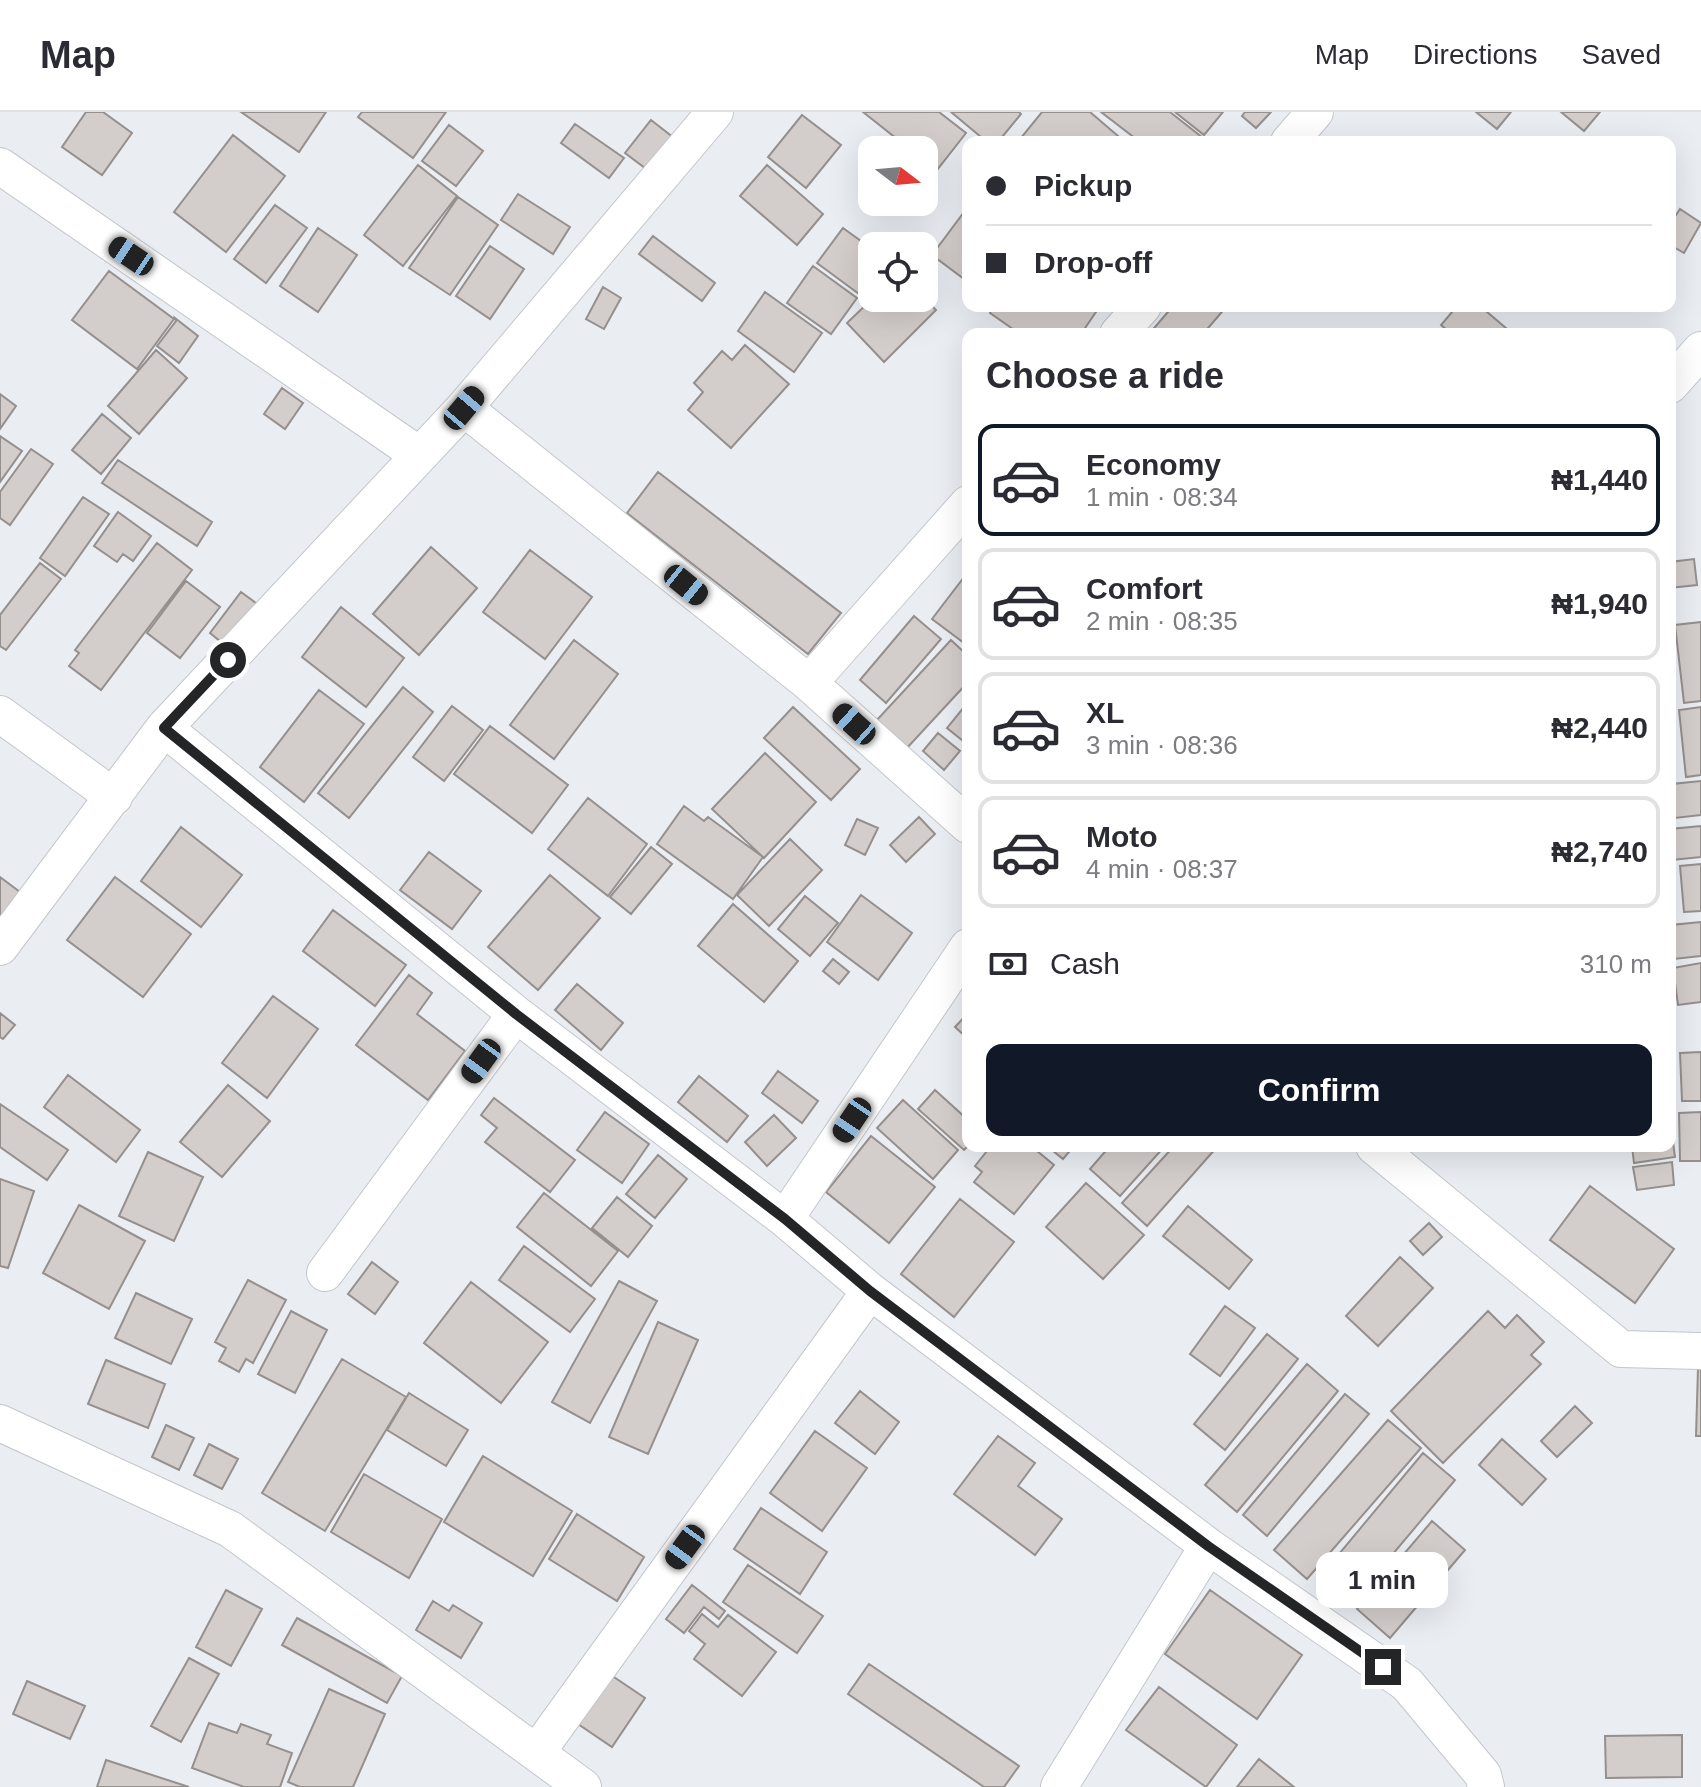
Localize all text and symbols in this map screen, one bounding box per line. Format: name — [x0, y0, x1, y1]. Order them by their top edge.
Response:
text: Map — [40, 34, 116, 76]
text: Map — [1315, 39, 1369, 70]
text: Directions — [1413, 39, 1538, 70]
text: Saved — [1582, 39, 1661, 70]
north arrow — [858, 136, 938, 216]
map controls — [858, 136, 938, 312]
text: Pickup — [1034, 169, 1132, 202]
button: locate — [858, 232, 938, 312]
car — [104, 233, 158, 279]
text: Drop-off — [1034, 246, 1152, 279]
text: Choose a ride — [986, 355, 1224, 396]
car — [439, 382, 489, 434]
icon: car — [990, 444, 1062, 516]
text: Economy — [1086, 448, 1221, 481]
text: ₦1,440 — [1551, 463, 1648, 496]
text: 1 min · 08:34 — [1086, 482, 1238, 512]
car — [660, 561, 712, 609]
icon: car — [990, 568, 1062, 640]
text: Comfort — [1086, 572, 1203, 605]
text: ₦1,940 — [1551, 587, 1648, 620]
text: 2 min · 08:35 — [1086, 606, 1238, 636]
route start — [210, 642, 246, 678]
icon: car — [990, 692, 1062, 764]
text: XL — [1086, 696, 1124, 729]
car — [828, 699, 880, 749]
text: ₦2,440 — [1551, 711, 1648, 744]
text: 3 min · 08:36 — [1086, 730, 1238, 760]
icon: car — [990, 816, 1062, 888]
text: Moto — [1086, 820, 1158, 853]
text: ₦2,740 — [1551, 835, 1648, 868]
text: 4 min · 08:37 — [1086, 854, 1238, 884]
icon: cash — [986, 942, 1030, 986]
text: Cash — [1050, 947, 1120, 980]
text: 310 m — [1580, 949, 1652, 979]
car — [457, 1035, 505, 1087]
button: Confirm — [986, 1044, 1652, 1136]
car — [829, 1093, 875, 1147]
car — [661, 1521, 709, 1573]
callout: 1 min — [1317, 1551, 1449, 1607]
text: 1 min — [1348, 1565, 1416, 1595]
route end — [1365, 1649, 1401, 1685]

